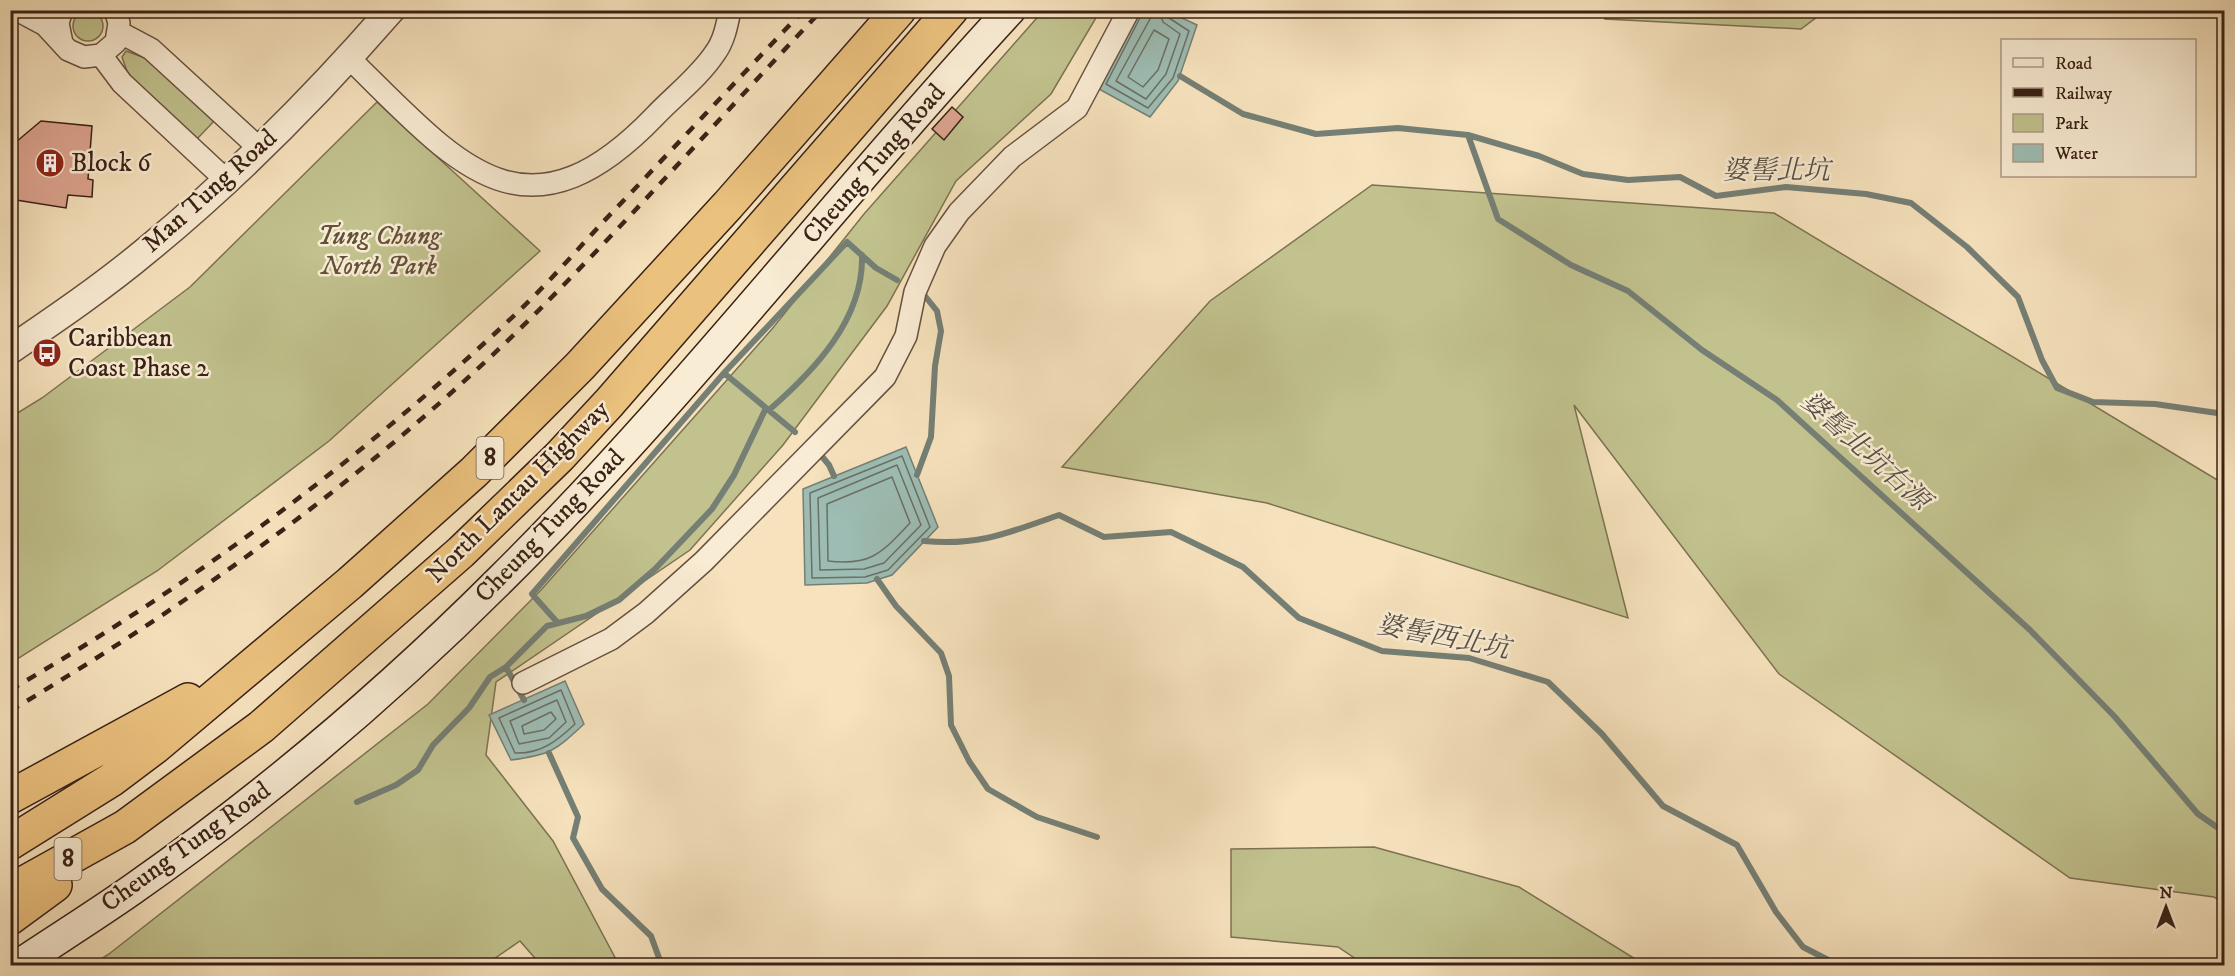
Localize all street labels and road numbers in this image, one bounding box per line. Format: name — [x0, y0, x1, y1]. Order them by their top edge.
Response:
street label: Cheung Tung Road — [795, 77, 953, 251]
street label: Man Tung Road — [136, 122, 284, 260]
street label: North Lantau Highway — [419, 393, 617, 591]
road number: 8 — [476, 437, 504, 479]
street label: Cheung Tung Road — [468, 442, 632, 610]
street label: Cheung Tung Road — [95, 774, 277, 920]
road number: 8 — [54, 838, 82, 880]

